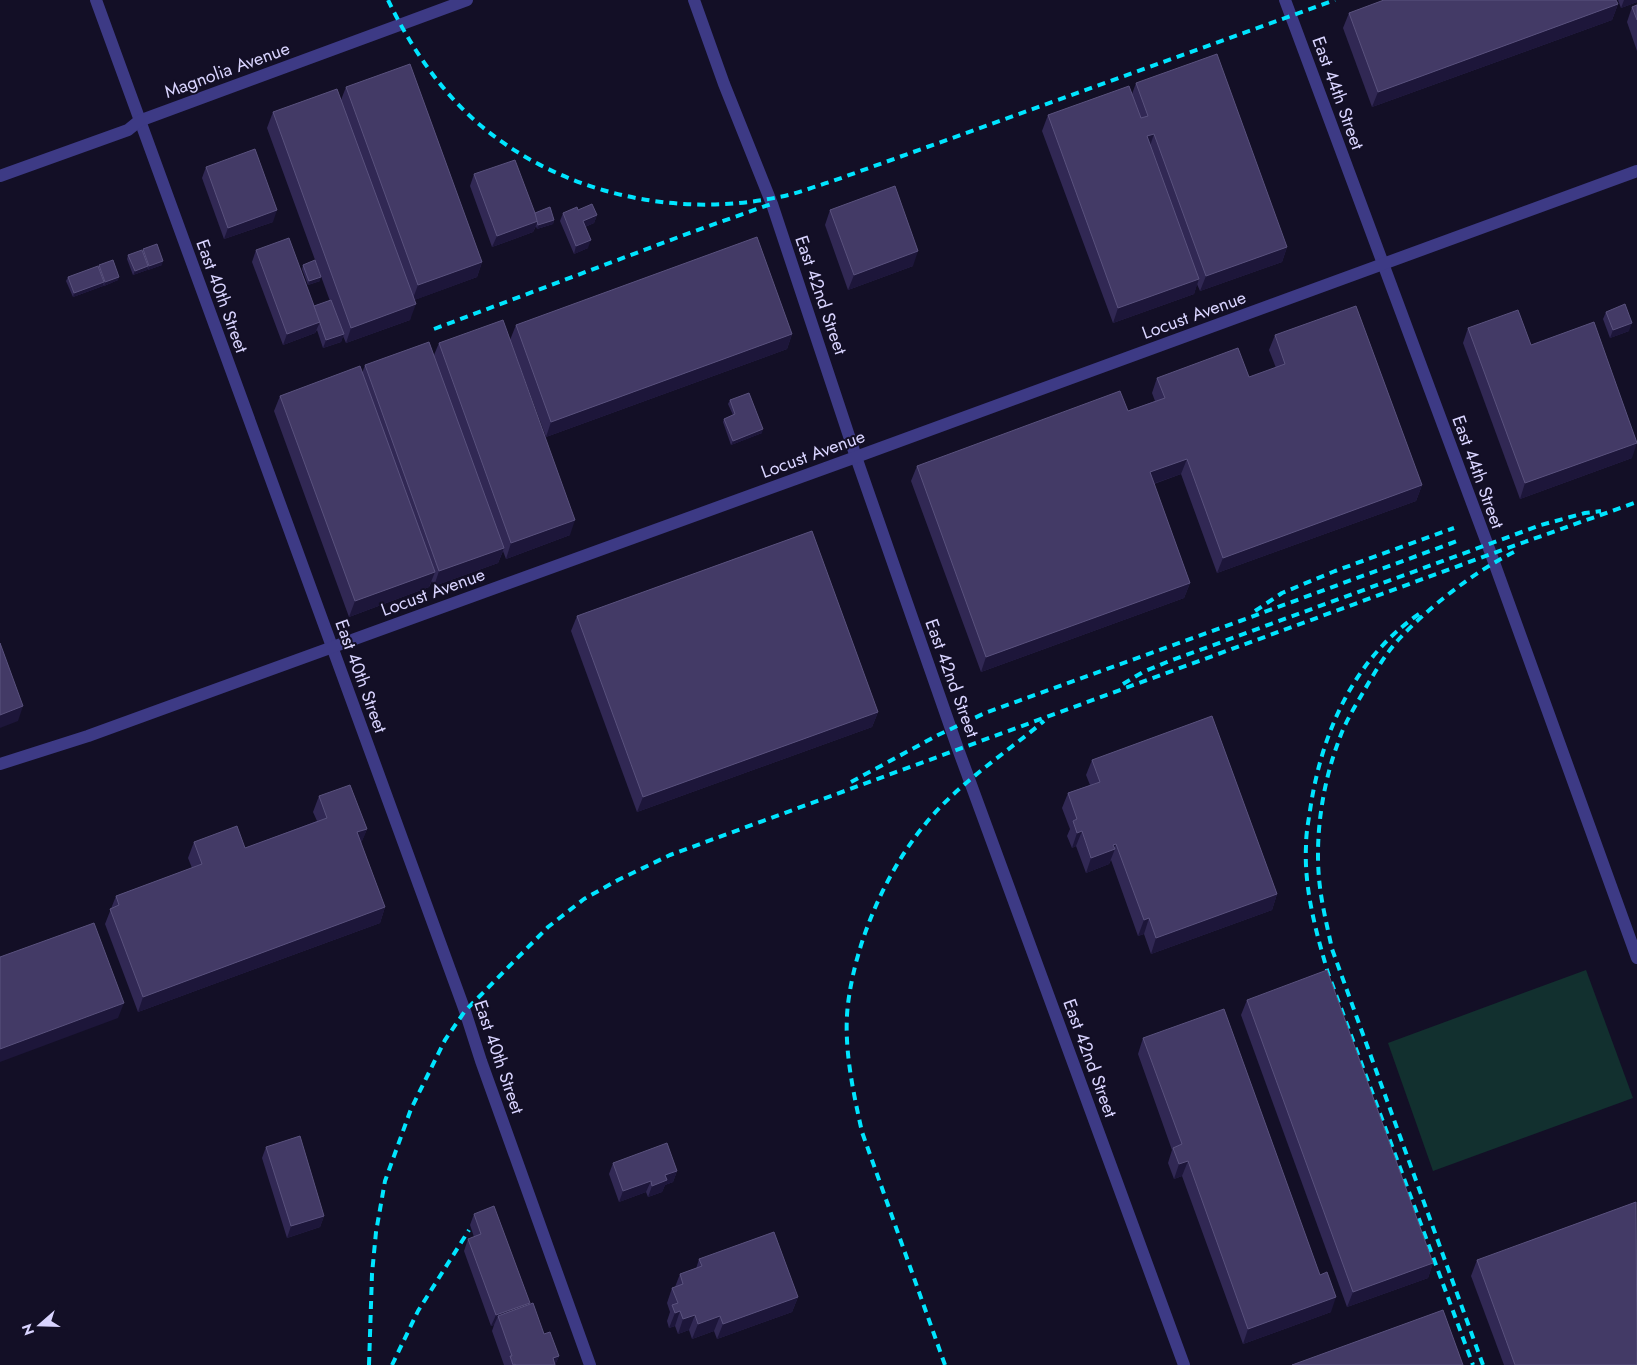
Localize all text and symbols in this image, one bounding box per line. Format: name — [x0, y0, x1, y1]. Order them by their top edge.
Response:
street label: East 44th Street — [1305, 33, 1371, 154]
street label: Magnolia Avenue — [161, 35, 293, 105]
street label: East 42nd Street — [788, 232, 854, 359]
street label: East 40th Street — [189, 236, 255, 357]
street label: Locust Avenue — [1138, 284, 1250, 346]
street label: East 44th Street — [1445, 412, 1511, 533]
street label: Locust Avenue — [757, 423, 869, 485]
street label: Locust Avenue — [377, 561, 489, 623]
street label: East 42nd Street — [919, 615, 986, 741]
street label: East 40th Street — [328, 616, 394, 737]
street label: East 42nd Street — [1057, 995, 1124, 1121]
street label: East 40th Street — [467, 997, 531, 1118]
north arrow — [15, 1300, 65, 1350]
text: N — [16, 1321, 39, 1338]

